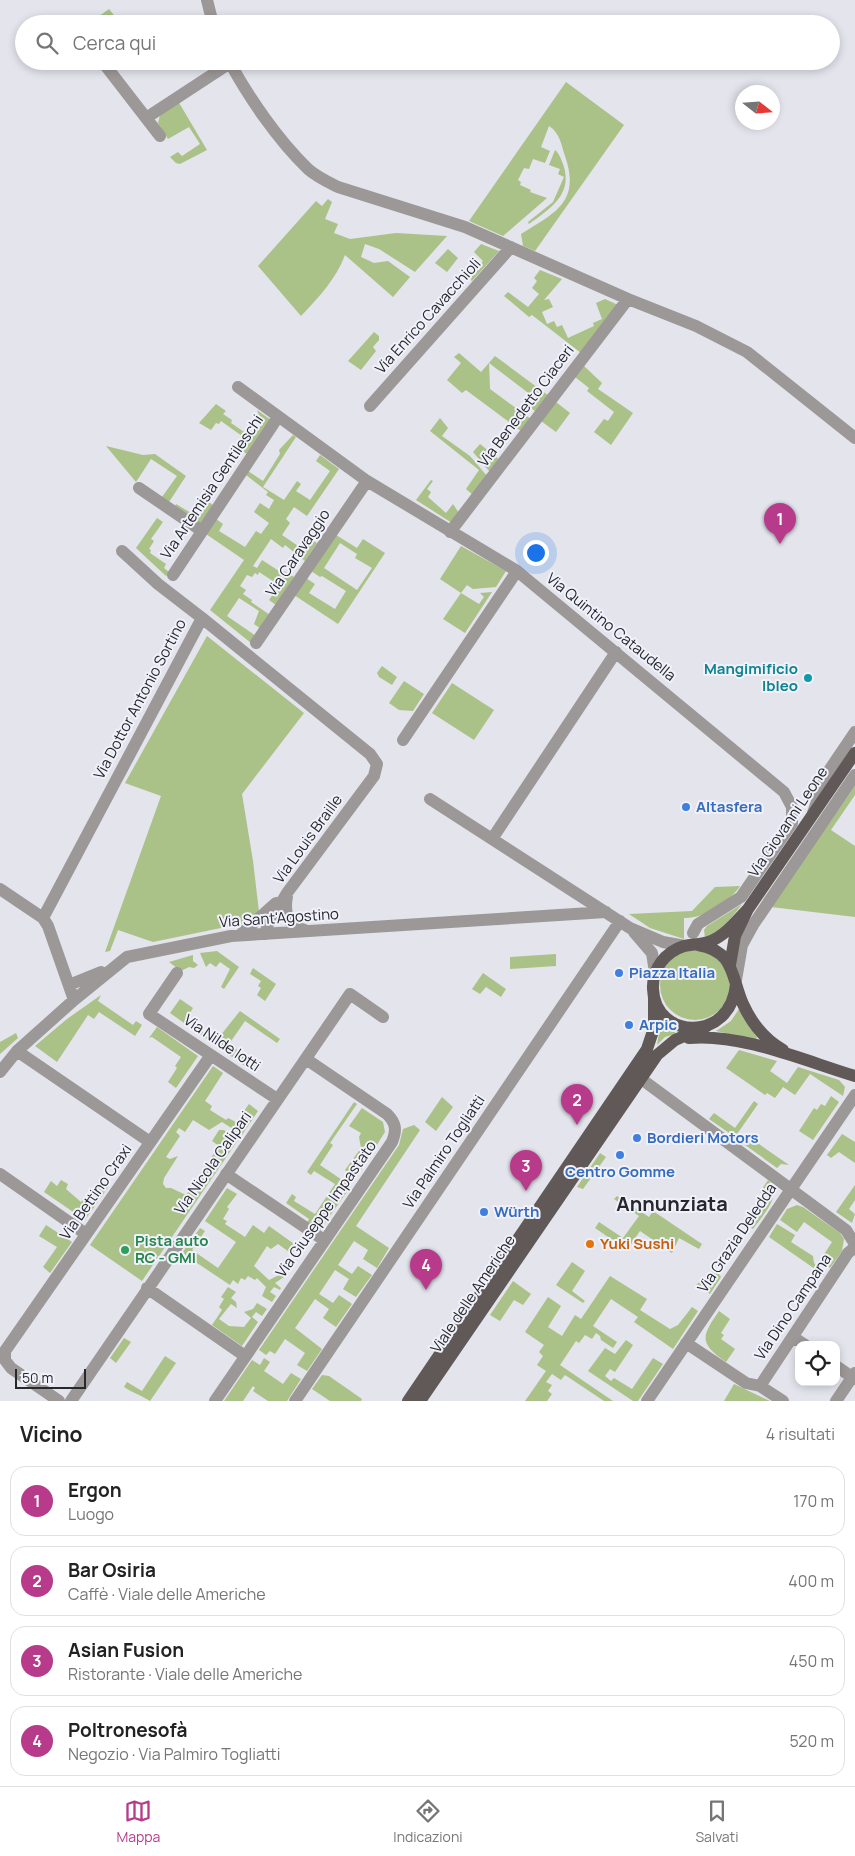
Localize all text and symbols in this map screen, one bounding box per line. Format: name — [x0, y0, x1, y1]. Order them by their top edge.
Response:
search box — [15, 15, 840, 70]
icon: search — [33, 29, 61, 57]
text: Cerca qui — [73, 30, 156, 56]
north arrow — [735, 85, 780, 130]
street label: Via Enrico Cavacchioli — [370, 253, 485, 378]
street label: Via Benedetto Ciaceri — [473, 340, 579, 471]
street label: Via Artemisia Gentileschi — [155, 410, 268, 563]
pin: 1 — [764, 503, 796, 544]
street label: Via Caravaggio — [261, 505, 335, 601]
your location — [523, 540, 549, 566]
street label: Via Quintino Cataudella — [542, 568, 681, 686]
street label: Via Dottor Antonio Sortino — [88, 615, 191, 783]
place label: Mangimificio Ibleo — [704, 658, 798, 696]
marker: Mangimificio Ibleo — [802, 672, 814, 684]
street label: Via Giovanni Leone — [743, 762, 832, 881]
street label: Via Louis Braille — [268, 790, 347, 887]
place label: Altasfera — [696, 796, 762, 817]
marker: Altasfera — [680, 801, 692, 813]
street label: Via Sant'Agostino — [218, 903, 340, 932]
place label: Piazza Italia — [629, 962, 715, 983]
marker: Piazza Italia — [613, 967, 625, 979]
street label: Via Nilde Iotti — [180, 1009, 265, 1076]
place label: Arpic — [639, 1014, 677, 1035]
marker: Arpic — [623, 1019, 635, 1031]
pin: 2 — [561, 1084, 593, 1125]
street label: Via Palmiro Togliatti — [398, 1091, 489, 1213]
street label: Via Nicola Calipari — [169, 1107, 256, 1218]
place label: Bordieri Motors — [647, 1127, 759, 1148]
marker: Bordieri Motors — [631, 1132, 643, 1144]
street label: Via Giuseppe Impastato — [270, 1136, 381, 1281]
street label: Via Bettino Craxi — [55, 1140, 136, 1244]
marker: Centro Gomme — [614, 1149, 626, 1161]
pin: 3 — [510, 1150, 542, 1191]
place label: Centro Gomme — [565, 1161, 675, 1182]
street label: Via Grazia Deledda — [692, 1179, 781, 1296]
district label: Annunziata — [616, 1190, 728, 1217]
place label: Würth — [494, 1201, 539, 1222]
marker: Würth — [478, 1206, 490, 1218]
place label: Pista auto RC - GMI — [135, 1230, 208, 1268]
street label: Viale delle Americhe — [425, 1230, 520, 1357]
place label: Yuki Sushi — [600, 1233, 674, 1254]
marker: Yuki Sushi — [584, 1238, 596, 1250]
marker: Pista auto RC - GMI — [119, 1244, 131, 1256]
pin: 4 — [410, 1249, 442, 1290]
street label: Via Dino Campana — [749, 1249, 836, 1364]
map controls — [795, 1341, 840, 1386]
button: locate — [795, 1341, 840, 1386]
scale bar — [15, 1366, 86, 1389]
text: 50 m — [22, 1368, 53, 1387]
text: Vicino — [20, 1420, 83, 1448]
text: 4 risultati — [766, 1423, 835, 1445]
text: Ergon — [68, 1477, 122, 1503]
text: 1 — [33, 1490, 41, 1512]
text: 170 m — [793, 1490, 834, 1512]
text: Luogo — [68, 1503, 114, 1525]
text: Bar Osiria — [68, 1557, 156, 1583]
text: 2 — [32, 1570, 42, 1592]
text: 400 m — [788, 1570, 834, 1592]
text: Caffè · Viale delle Americhe — [68, 1583, 266, 1605]
text: Asian Fusion — [68, 1637, 184, 1663]
text: 3 — [32, 1650, 42, 1672]
text: 450 m — [789, 1650, 834, 1672]
text: Ristorante · Viale delle Americhe — [68, 1663, 302, 1685]
text: Poltronesofà — [68, 1717, 187, 1743]
text: 4 — [32, 1730, 42, 1752]
text: 520 m — [790, 1730, 834, 1752]
text: Negozio · Via Palmiro Togliatti — [68, 1743, 280, 1765]
tab: Mappa — [116, 1797, 160, 1846]
tab: Indicazioni — [393, 1797, 463, 1846]
tab: Salvati — [695, 1797, 739, 1846]

